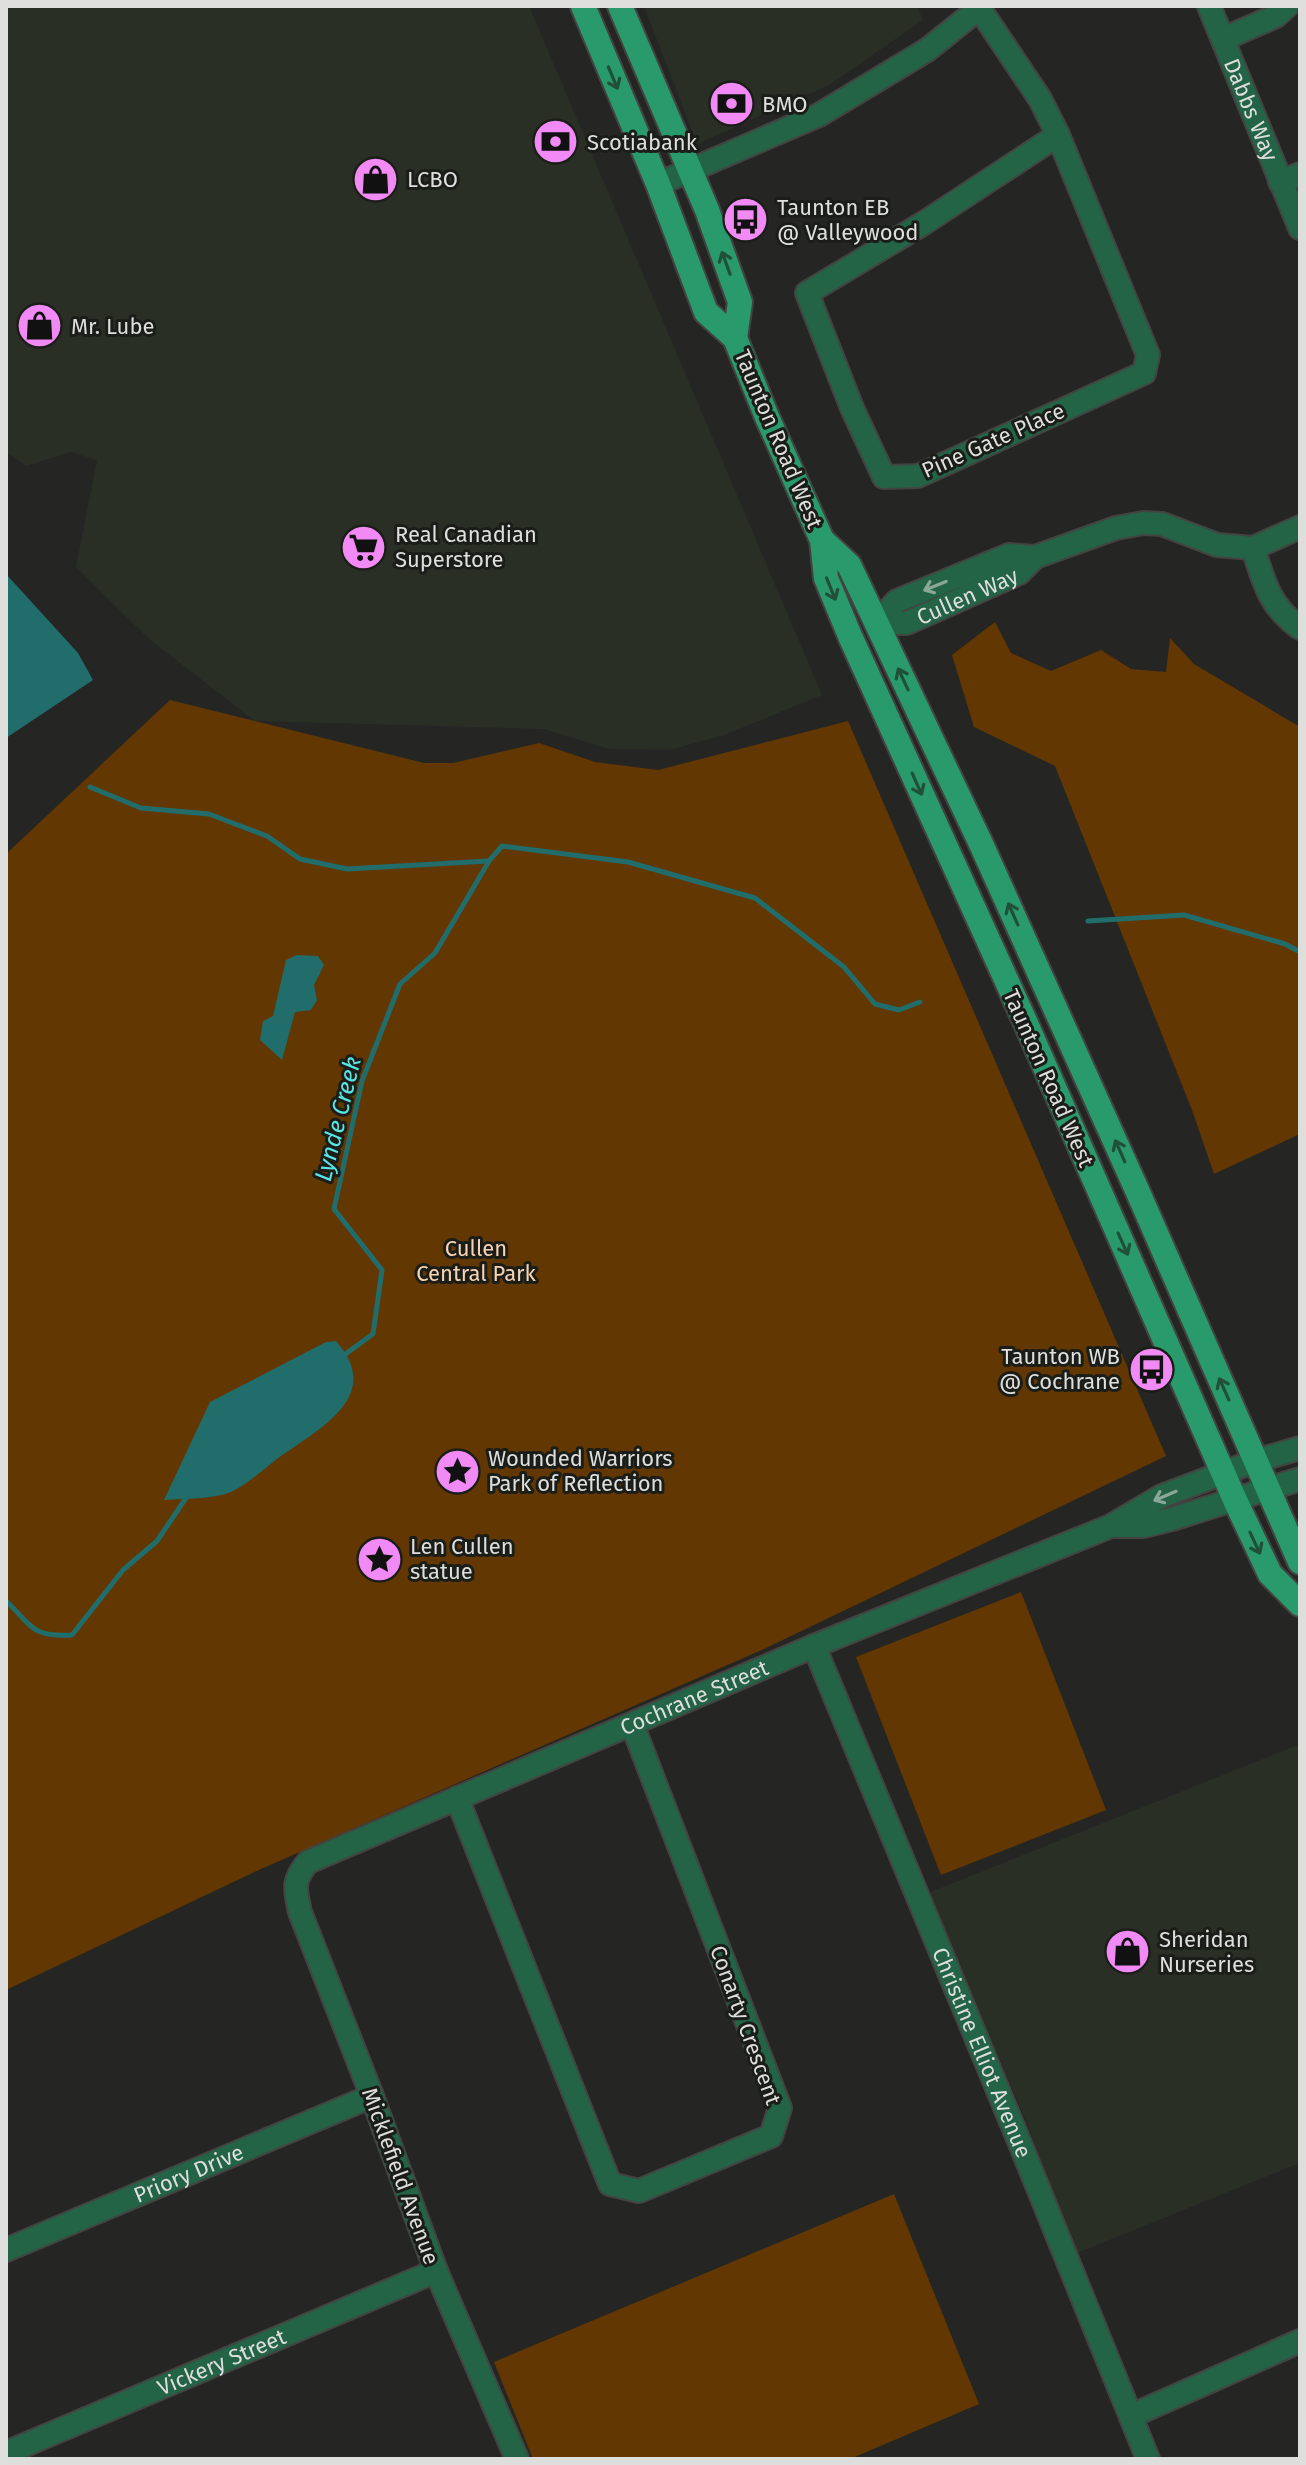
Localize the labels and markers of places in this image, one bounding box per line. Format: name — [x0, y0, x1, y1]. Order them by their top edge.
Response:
bank icon: BMO — [707, 80, 755, 128]
place label: BMO — [762, 91, 808, 118]
bank icon: Scotiabank — [532, 118, 580, 166]
place label: Scotiabank — [587, 129, 698, 156]
shop icon: LCBO — [352, 155, 400, 203]
place label: LCBO — [407, 166, 458, 193]
place label: Taunton EB @ Valleywood — [777, 194, 919, 246]
bus stop icon: Taunton EB @ Valleywood — [722, 196, 770, 244]
shop icon: Mr. Lube — [16, 302, 64, 350]
place label: Mr. Lube — [71, 313, 154, 340]
place label: Real Canadian Superstore — [395, 521, 537, 573]
supermarket icon: Real Canadian Superstore — [340, 523, 388, 571]
place label: Taunton WB @ Cochrane — [999, 1343, 1120, 1395]
bus stop icon: Taunton WB @ Cochrane — [1127, 1345, 1175, 1393]
place label: Wounded Warriors Park of Reflection — [488, 1445, 673, 1497]
place icon: Wounded Warriors Park of Reflection — [433, 1447, 481, 1495]
place label: Len Cullen statue — [410, 1533, 514, 1585]
place icon: Len Cullen statue — [355, 1535, 403, 1583]
place label: Sheridan Nurseries — [1159, 1926, 1254, 1978]
shop icon: Sheridan Nurseries — [1104, 1928, 1152, 1976]

